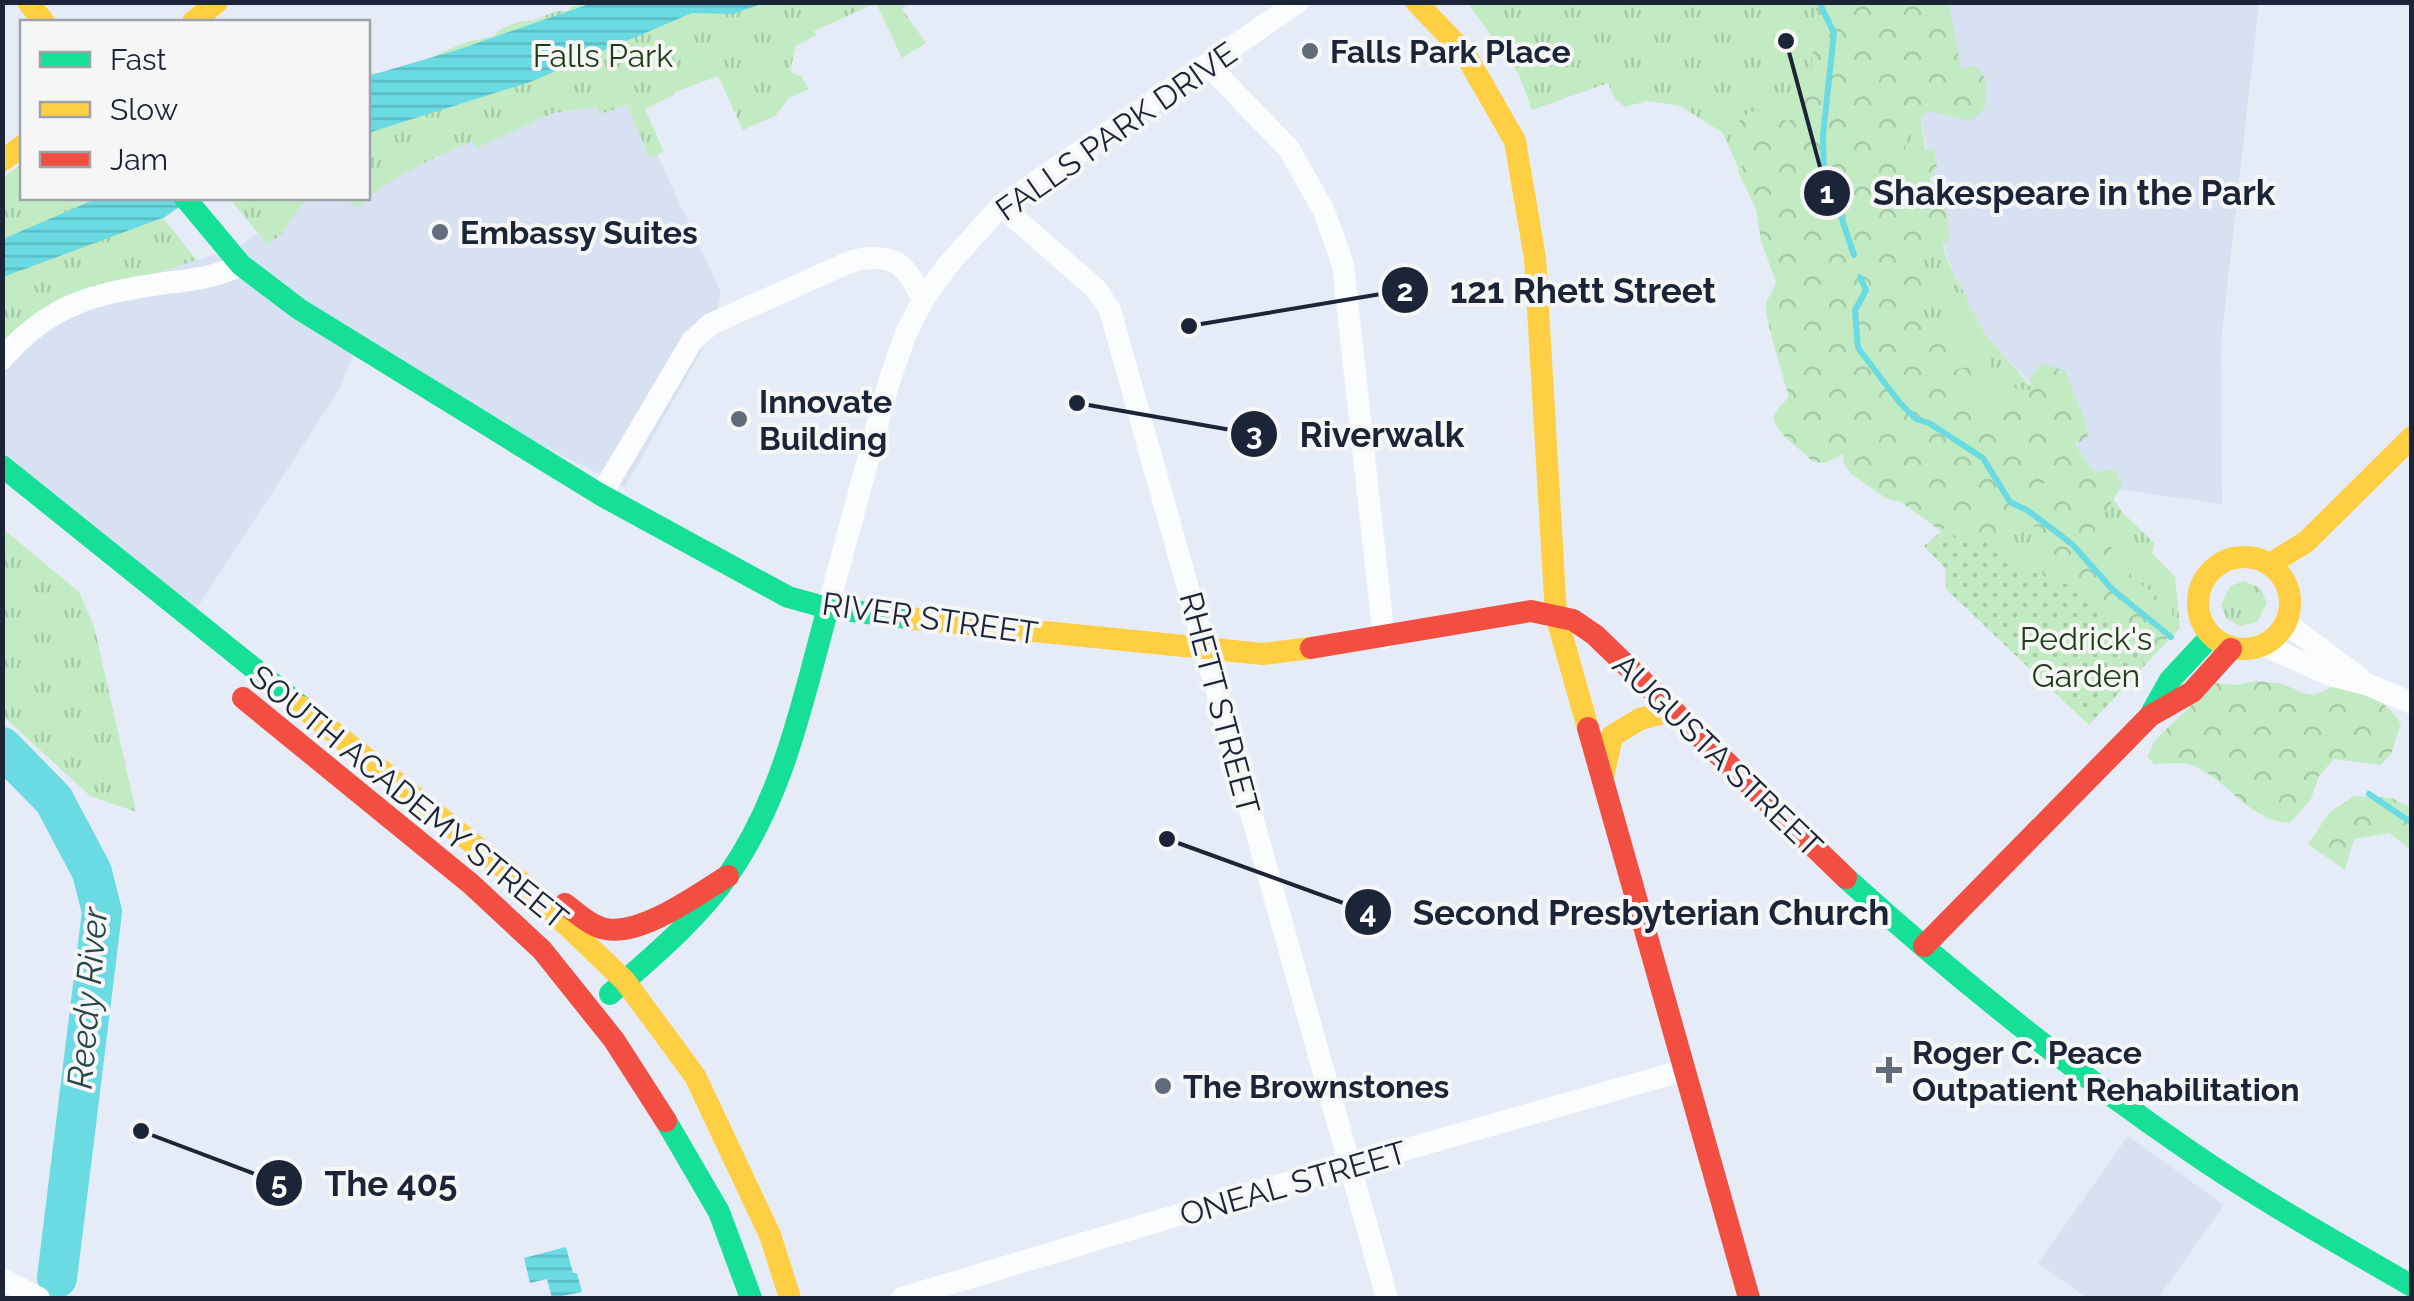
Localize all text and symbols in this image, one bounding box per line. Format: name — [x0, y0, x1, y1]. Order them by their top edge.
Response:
legend — [20, 20, 370, 200]
place label: Falls Park Place — [1330, 33, 1571, 70]
street label: FALLS PARK DRIVE — [988, 34, 1244, 228]
park label: Falls Park — [533, 37, 673, 74]
marker: Falls Park Place — [1299, 40, 1321, 62]
text: Fast — [110, 42, 167, 77]
text: Slow — [110, 92, 178, 127]
text: Jam — [110, 142, 168, 177]
callout: Shakespeare in the Park — [1802, 160, 2295, 225]
text: Shakespeare in the Park — [1873, 172, 2276, 213]
text: 1 — [1820, 175, 1835, 210]
place label: Embassy Suites — [460, 214, 698, 251]
marker: Embassy Suites — [429, 221, 451, 243]
callout: 121 Rhett Street — [1380, 258, 1736, 323]
text: 121 Rhett Street — [1450, 270, 1717, 311]
text: 2 — [1397, 273, 1413, 308]
place label: Innovate Building — [759, 383, 892, 457]
callout: Riverwalk — [1229, 402, 1484, 467]
marker: Innovate Building — [728, 408, 750, 430]
text: Riverwalk — [1300, 414, 1465, 455]
text: 3 — [1246, 417, 1262, 452]
street label: RIVER STREET — [820, 585, 1040, 651]
street label: RHETT STREET — [1173, 588, 1267, 818]
park label: Pedrick's Garden — [2020, 620, 2152, 694]
street label: AUGUSTA STREET — [1606, 646, 1830, 864]
street label: SOUTH ACADEMY STREET — [242, 657, 576, 937]
callout: Second Presbyterian Church — [1343, 880, 1909, 945]
text: Second Presbyterian Church — [1413, 892, 1889, 933]
text: 4 — [1359, 895, 1377, 930]
water label: Reedy River — [59, 905, 115, 1090]
place label: Roger C. Peace Outpatient Rehabilitation — [1912, 1034, 2300, 1108]
marker: Roger C. Peace Outpatient Rehabilitation — [1876, 1057, 1902, 1083]
place label: The Brownstones — [1183, 1068, 1449, 1105]
marker: The Brownstones — [1152, 1075, 1174, 1097]
street label: ONEAL STREET — [1175, 1133, 1411, 1233]
callout: The 405 — [254, 1151, 477, 1216]
text: The 405 — [324, 1163, 458, 1204]
text: 5 — [271, 1166, 287, 1201]

